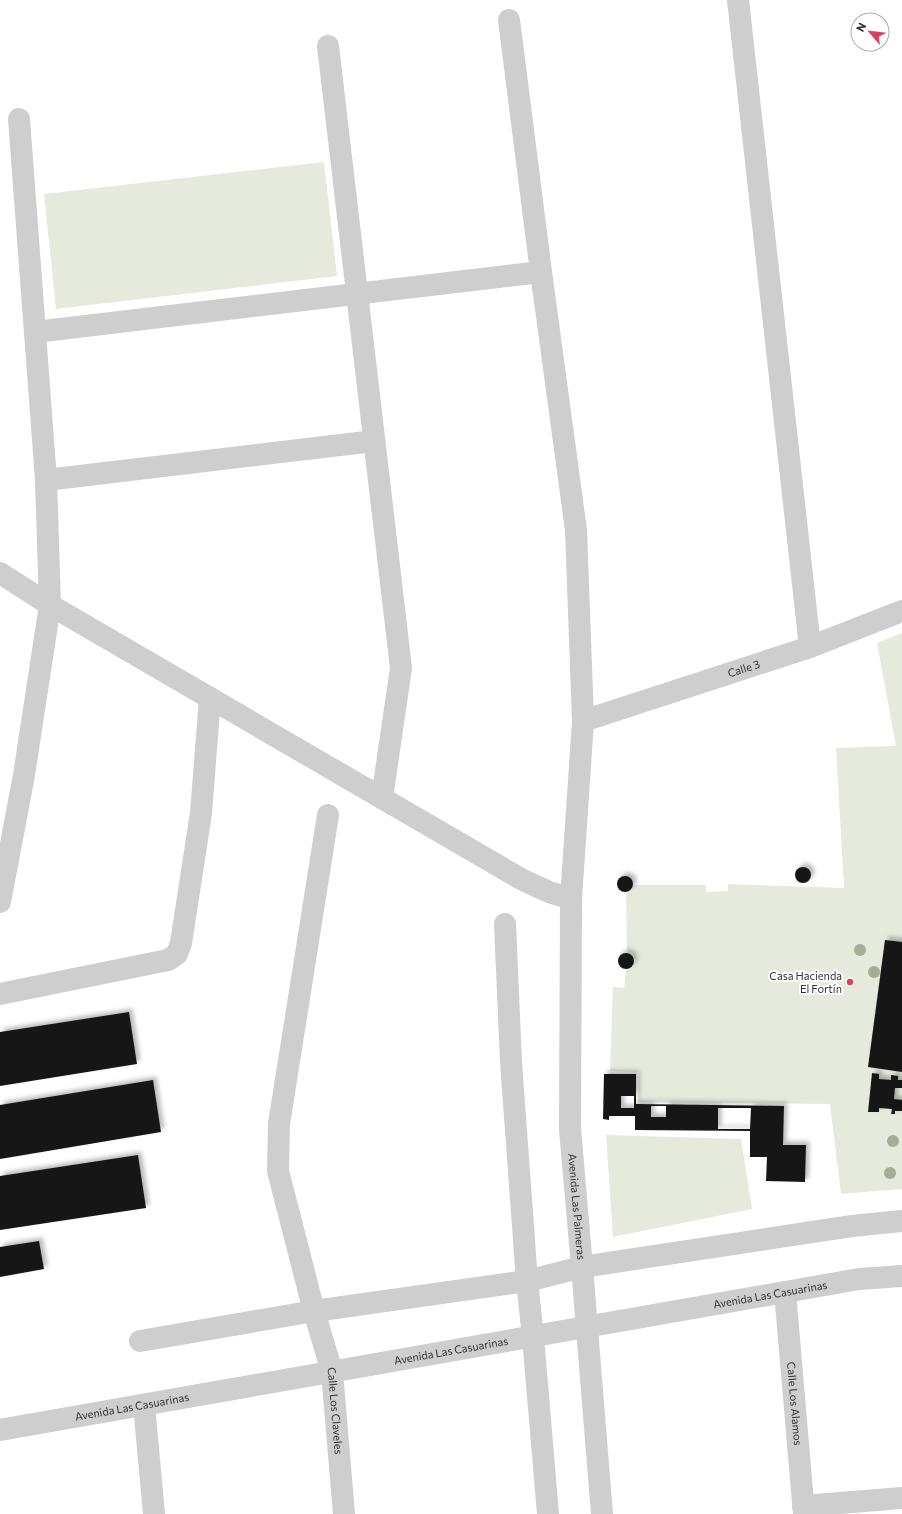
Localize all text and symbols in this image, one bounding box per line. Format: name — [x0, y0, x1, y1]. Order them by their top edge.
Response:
north arrow — [850, 12, 890, 52]
text: N — [853, 20, 868, 34]
street label: Calle 3 — [726, 657, 761, 679]
place label: Casa Hacienda El Fortín — [769, 969, 842, 995]
marker: Casa Hacienda El Fortín — [845, 977, 855, 987]
street label: Avenida Las Palmeras — [566, 1153, 588, 1261]
street label: Avenida Las Casuarinas — [712, 1278, 828, 1311]
street label: Avenida Las Casuarinas — [393, 1334, 509, 1367]
street label: Calle Los Alamos — [785, 1361, 805, 1446]
street label: Calle Los Claveles — [325, 1365, 346, 1455]
street label: Avenida Las Casuarinas — [74, 1390, 190, 1423]

